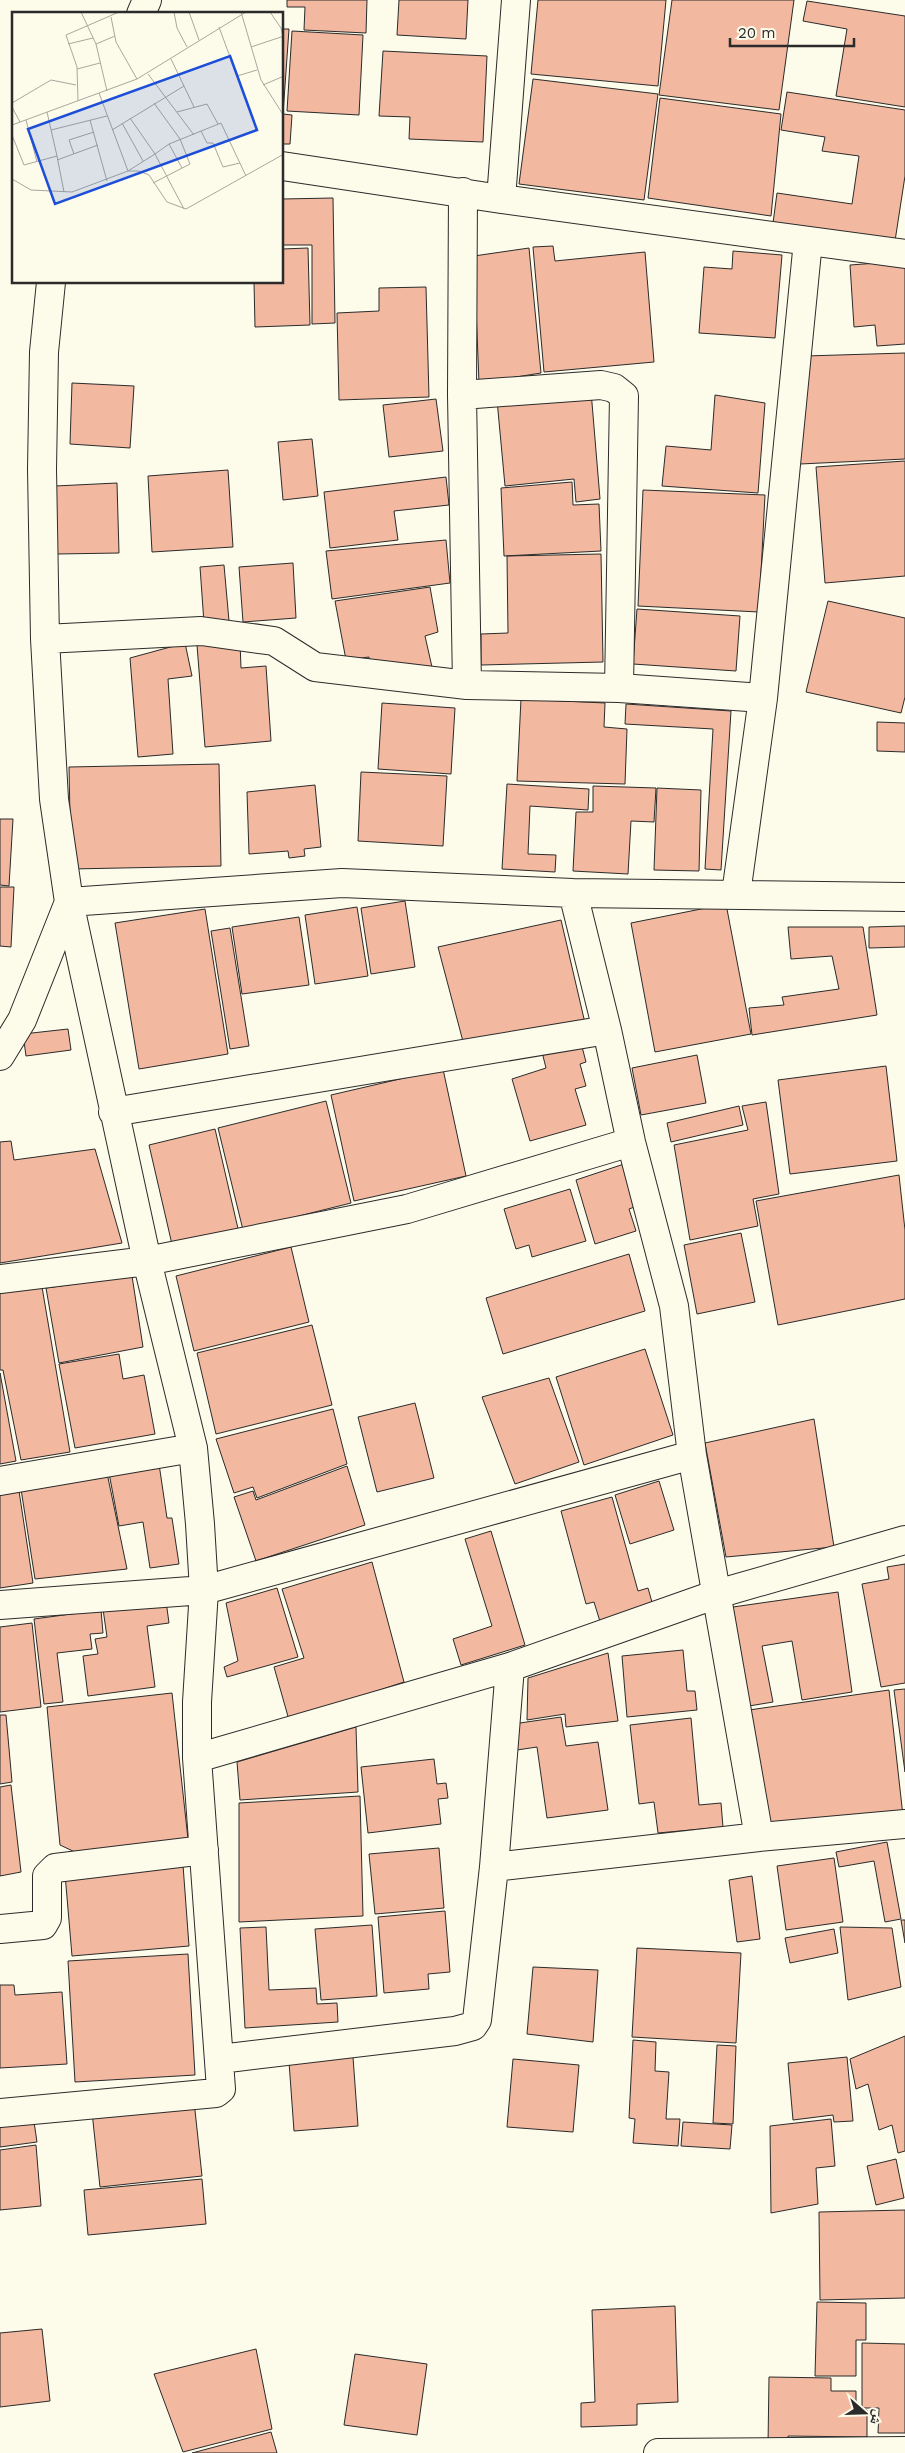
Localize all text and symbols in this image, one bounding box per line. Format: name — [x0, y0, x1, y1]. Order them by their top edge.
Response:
inset map — [12, 12, 284, 284]
scale bar — [730, 15, 854, 47]
text: 20 m — [738, 24, 776, 42]
north arrow — [840, 2388, 890, 2438]
text: ش — [866, 2407, 887, 2427]

